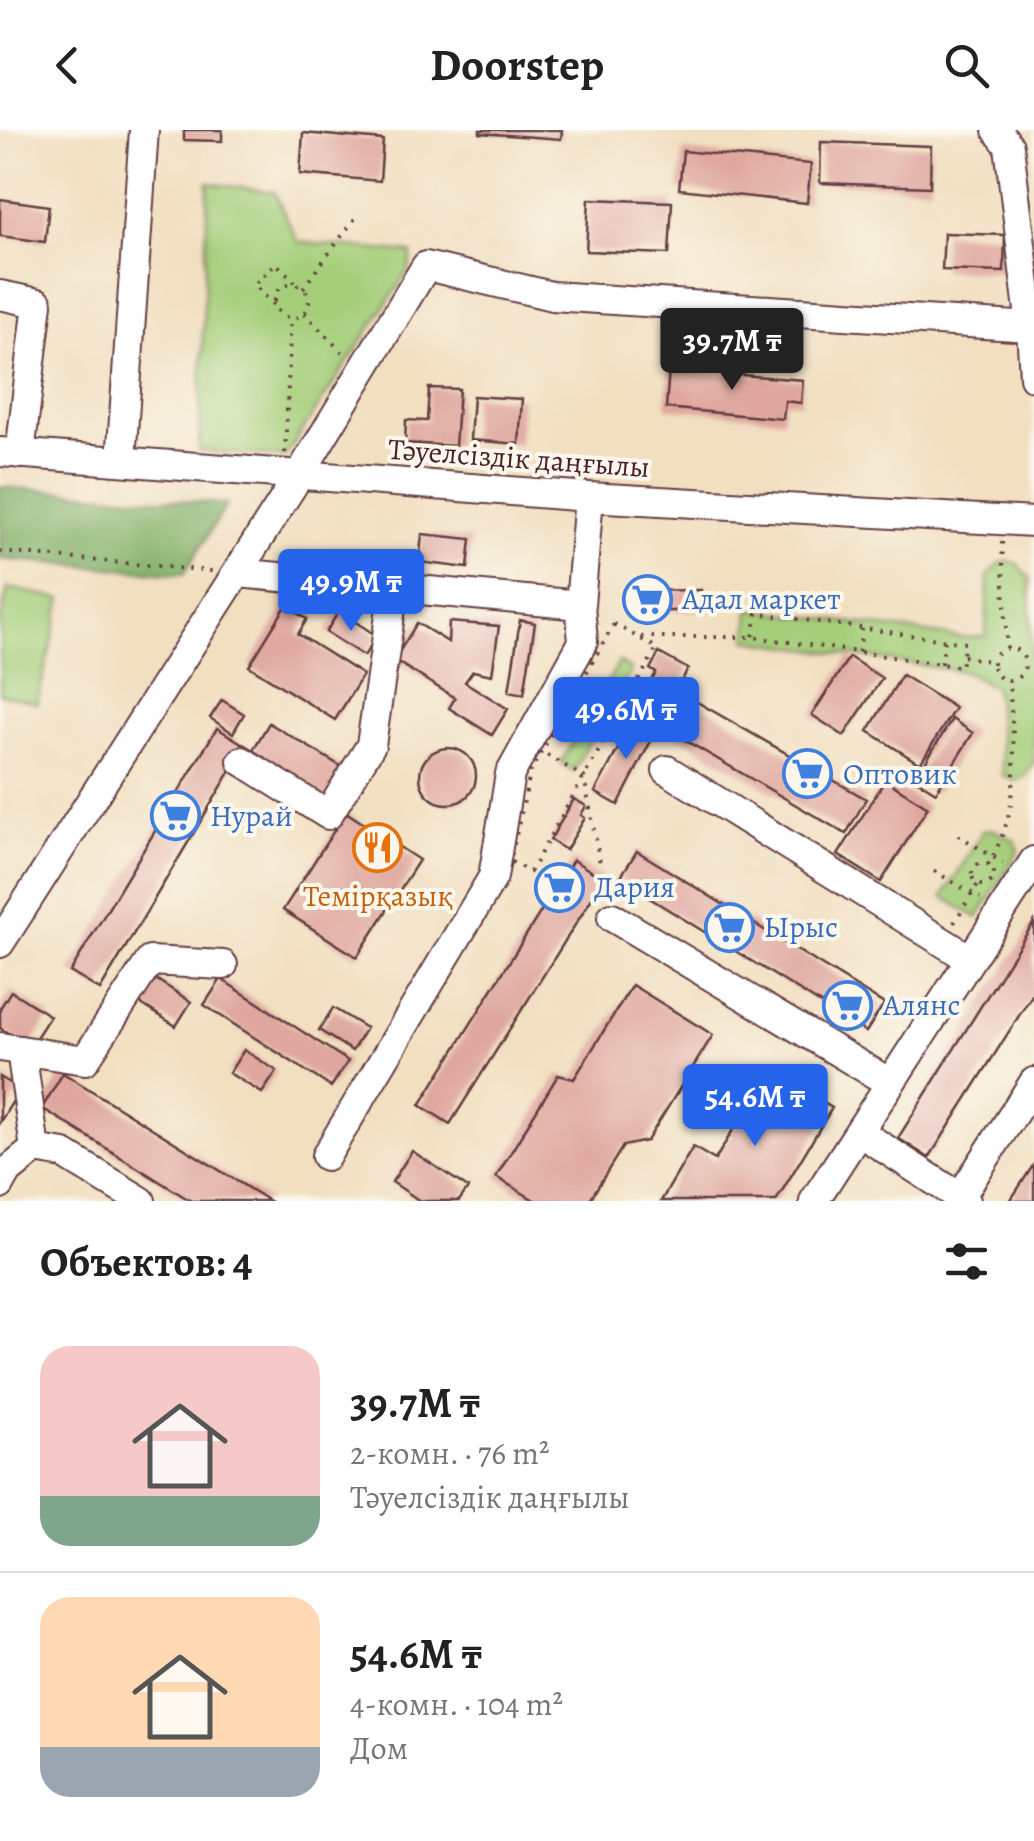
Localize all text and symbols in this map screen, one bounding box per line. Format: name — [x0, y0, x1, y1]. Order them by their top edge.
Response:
text: Doorstep — [430, 34, 604, 96]
icon: back — [40, 38, 95, 93]
icon: search — [939, 38, 994, 93]
pin: 39.7M ₸ — [640, 308, 824, 393]
text: 39.7M ₸ — [682, 318, 782, 362]
street label: Тәуелсіздік даңғылы — [387, 429, 651, 487]
pin: 49.9M ₸ — [259, 549, 443, 634]
text: 49.9M ₸ — [300, 559, 402, 603]
supermarket icon: Адал маркет — [621, 573, 673, 625]
place label: Адал маркет — [681, 579, 841, 619]
pin: 49.6M ₸ — [534, 677, 718, 762]
text: 49.6M ₸ — [575, 687, 677, 731]
supermarket icon: Оптовик — [782, 748, 834, 800]
place label: Оптовик — [843, 754, 957, 794]
supermarket icon: Нурай — [149, 790, 201, 842]
place label: Нурай — [210, 796, 293, 836]
restaurant icon: Темірқазық — [352, 821, 404, 873]
supermarket icon: Дария — [533, 861, 585, 913]
place label: Дария — [594, 867, 675, 907]
place label: Темірқазық — [303, 876, 453, 916]
supermarket icon: Ырыс — [703, 901, 755, 953]
place label: Ырыс — [764, 907, 838, 947]
supermarket icon: Алянс — [822, 979, 874, 1031]
place label: Алянс — [882, 985, 960, 1025]
pin: 54.6M ₸ — [663, 1064, 847, 1149]
text: 54.6M ₸ — [705, 1074, 805, 1118]
text: Объектов: 4 — [40, 1233, 252, 1290]
icon: filters — [939, 1234, 994, 1289]
text: 39.7M ₸ — [350, 1374, 480, 1431]
icon: home — [120, 1386, 240, 1506]
text: 2-комн. · 76 m² — [350, 1431, 549, 1475]
text: Тәуелсіздік даңғылы — [350, 1475, 630, 1519]
text: 54.6M ₸ — [350, 1625, 482, 1682]
icon: home — [120, 1637, 240, 1757]
text: 4-комн. · 104 m² — [350, 1682, 563, 1726]
text: Дом — [350, 1726, 408, 1770]

